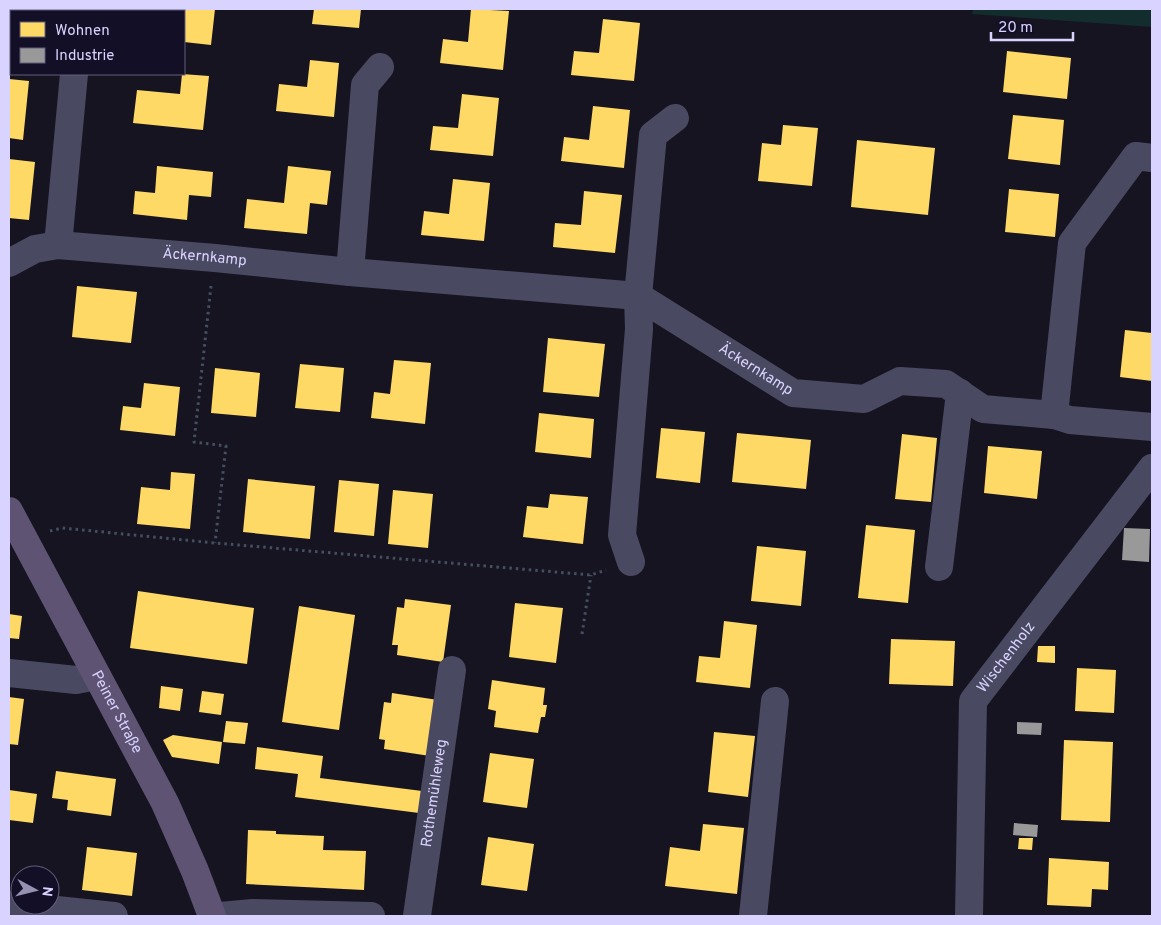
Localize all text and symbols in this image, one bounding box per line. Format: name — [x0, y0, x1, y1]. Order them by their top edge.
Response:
legend — [10, 10, 185, 75]
scale bar — [991, 10, 1074, 42]
text: 20 m — [998, 19, 1033, 38]
text: Wohnen — [55, 22, 110, 41]
text: Industrie — [55, 47, 114, 66]
street label: Äckernkamp — [162, 243, 248, 271]
street label: Äckernkamp — [715, 338, 797, 400]
street label: Wischenholz — [973, 618, 1040, 697]
street label: Peiner Straße — [87, 667, 146, 757]
street label: Rothemühleweg — [417, 738, 452, 849]
north arrow — [10, 865, 60, 915]
text: N — [37, 885, 55, 897]

